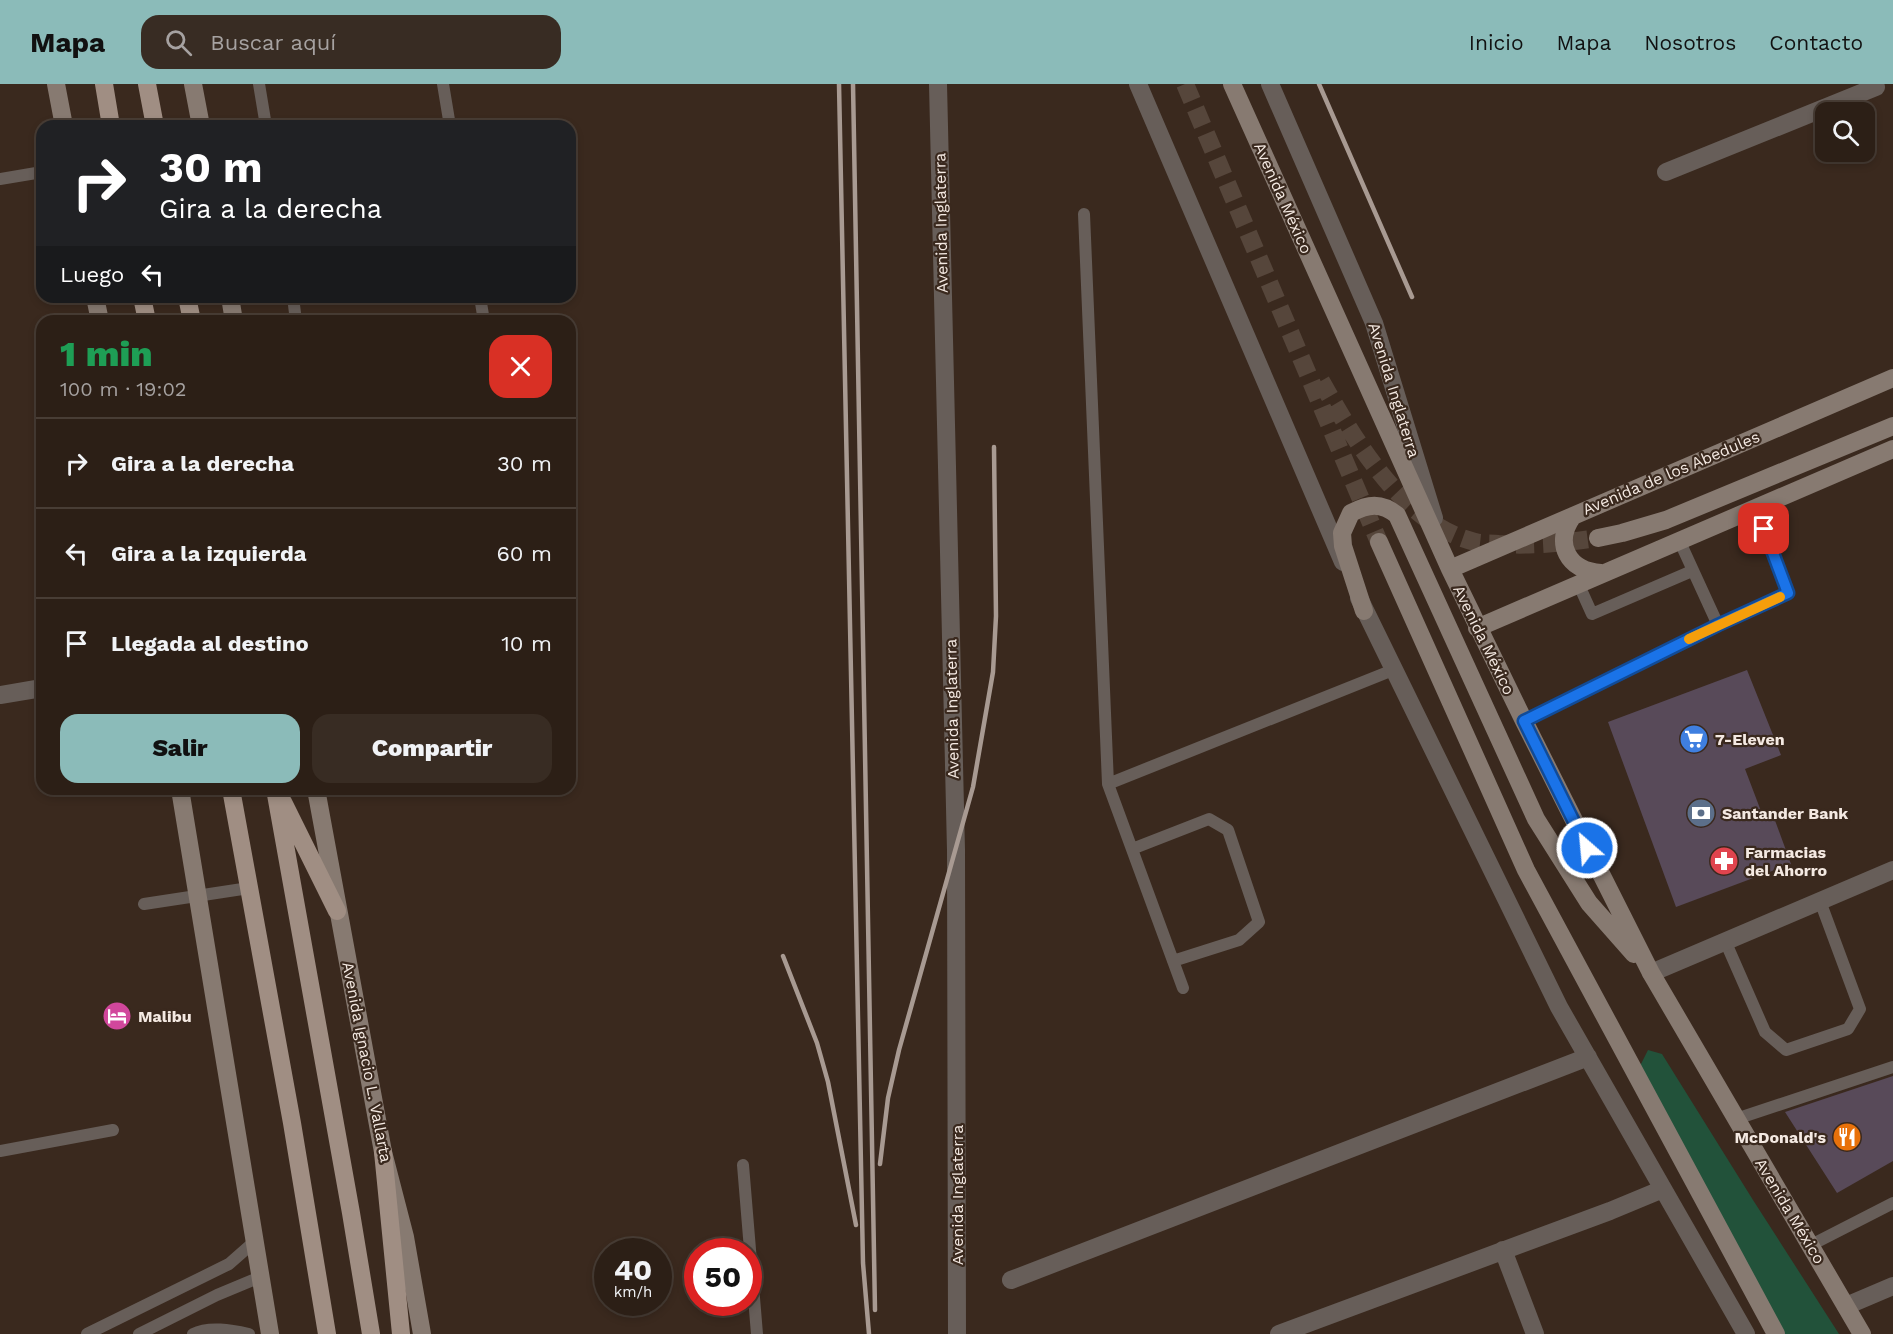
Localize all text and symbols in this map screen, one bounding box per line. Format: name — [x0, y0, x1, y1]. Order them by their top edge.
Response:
search box — [141, 15, 561, 69]
text: Mapa — [30, 26, 105, 59]
icon: search — [162, 26, 195, 59]
text: Buscar aquí — [210, 30, 336, 55]
text: Inicio — [1469, 30, 1524, 55]
text: Mapa — [1557, 30, 1611, 55]
text: Nosotros — [1644, 30, 1736, 55]
text: Contacto — [1769, 30, 1863, 55]
map controls — [1815, 102, 1875, 162]
button: search — [1815, 102, 1875, 162]
street label: Avenida México — [1250, 139, 1316, 257]
text: 30 m — [159, 143, 263, 192]
icon: right — [60, 144, 138, 222]
street label: Avenida Inglaterra — [930, 153, 952, 293]
text: Gira a la derecha — [159, 193, 382, 225]
icon: left — [136, 258, 169, 291]
text: Luego — [60, 262, 124, 287]
street label: Avenida Inglaterra — [1364, 320, 1424, 460]
text: 1 min — [60, 333, 153, 375]
button: close — [489, 335, 552, 398]
text: 100 m · 19:02 — [60, 377, 186, 401]
street label: Avenida de los Abedules — [1580, 427, 1762, 519]
icon: right — [60, 447, 93, 480]
text: Gira a la derecha — [111, 451, 294, 476]
text: 30 m — [497, 451, 552, 476]
pin — [1738, 503, 1789, 554]
icon: arrive — [1747, 512, 1780, 545]
icon: left — [60, 537, 93, 570]
text: Gira a la izquierda — [111, 541, 307, 566]
text: 60 m — [496, 541, 552, 566]
street label: Avenida México — [1449, 582, 1519, 698]
icon: arrive — [60, 627, 93, 660]
text: Llegada al destino — [111, 631, 309, 656]
text: 10 m — [501, 631, 552, 656]
street label: Avenida Inglaterra — [941, 639, 963, 779]
button: Salir — [60, 714, 300, 783]
button: Compartir — [312, 714, 552, 783]
supermarket icon: 7-Eleven — [1678, 723, 1710, 755]
place label: 7-Eleven — [1715, 730, 1785, 749]
bank icon: Santander Bank — [1685, 797, 1717, 829]
place label: Santander Bank — [1722, 804, 1848, 823]
position arrow — [1555, 816, 1619, 880]
place label: Farmacias del Ahorro — [1745, 843, 1828, 880]
pharmacy icon: Farmacias del Ahorro — [1708, 845, 1740, 877]
street label: Avenida Ignacio L. Vallarta — [338, 960, 396, 1164]
hotel icon: Malibu — [101, 1000, 133, 1032]
place label: Malibu — [138, 1007, 192, 1026]
restaurant icon: McDonald's — [1831, 1121, 1863, 1153]
street label: Avenida Inglaterra — [948, 1125, 967, 1265]
place label: McDonald's — [1734, 1128, 1826, 1147]
street label: Avenida México — [1751, 1155, 1829, 1267]
speed limit sign: 50 — [684, 1238, 762, 1316]
text: 40 — [614, 1252, 652, 1287]
text: km/h — [614, 1283, 652, 1301]

